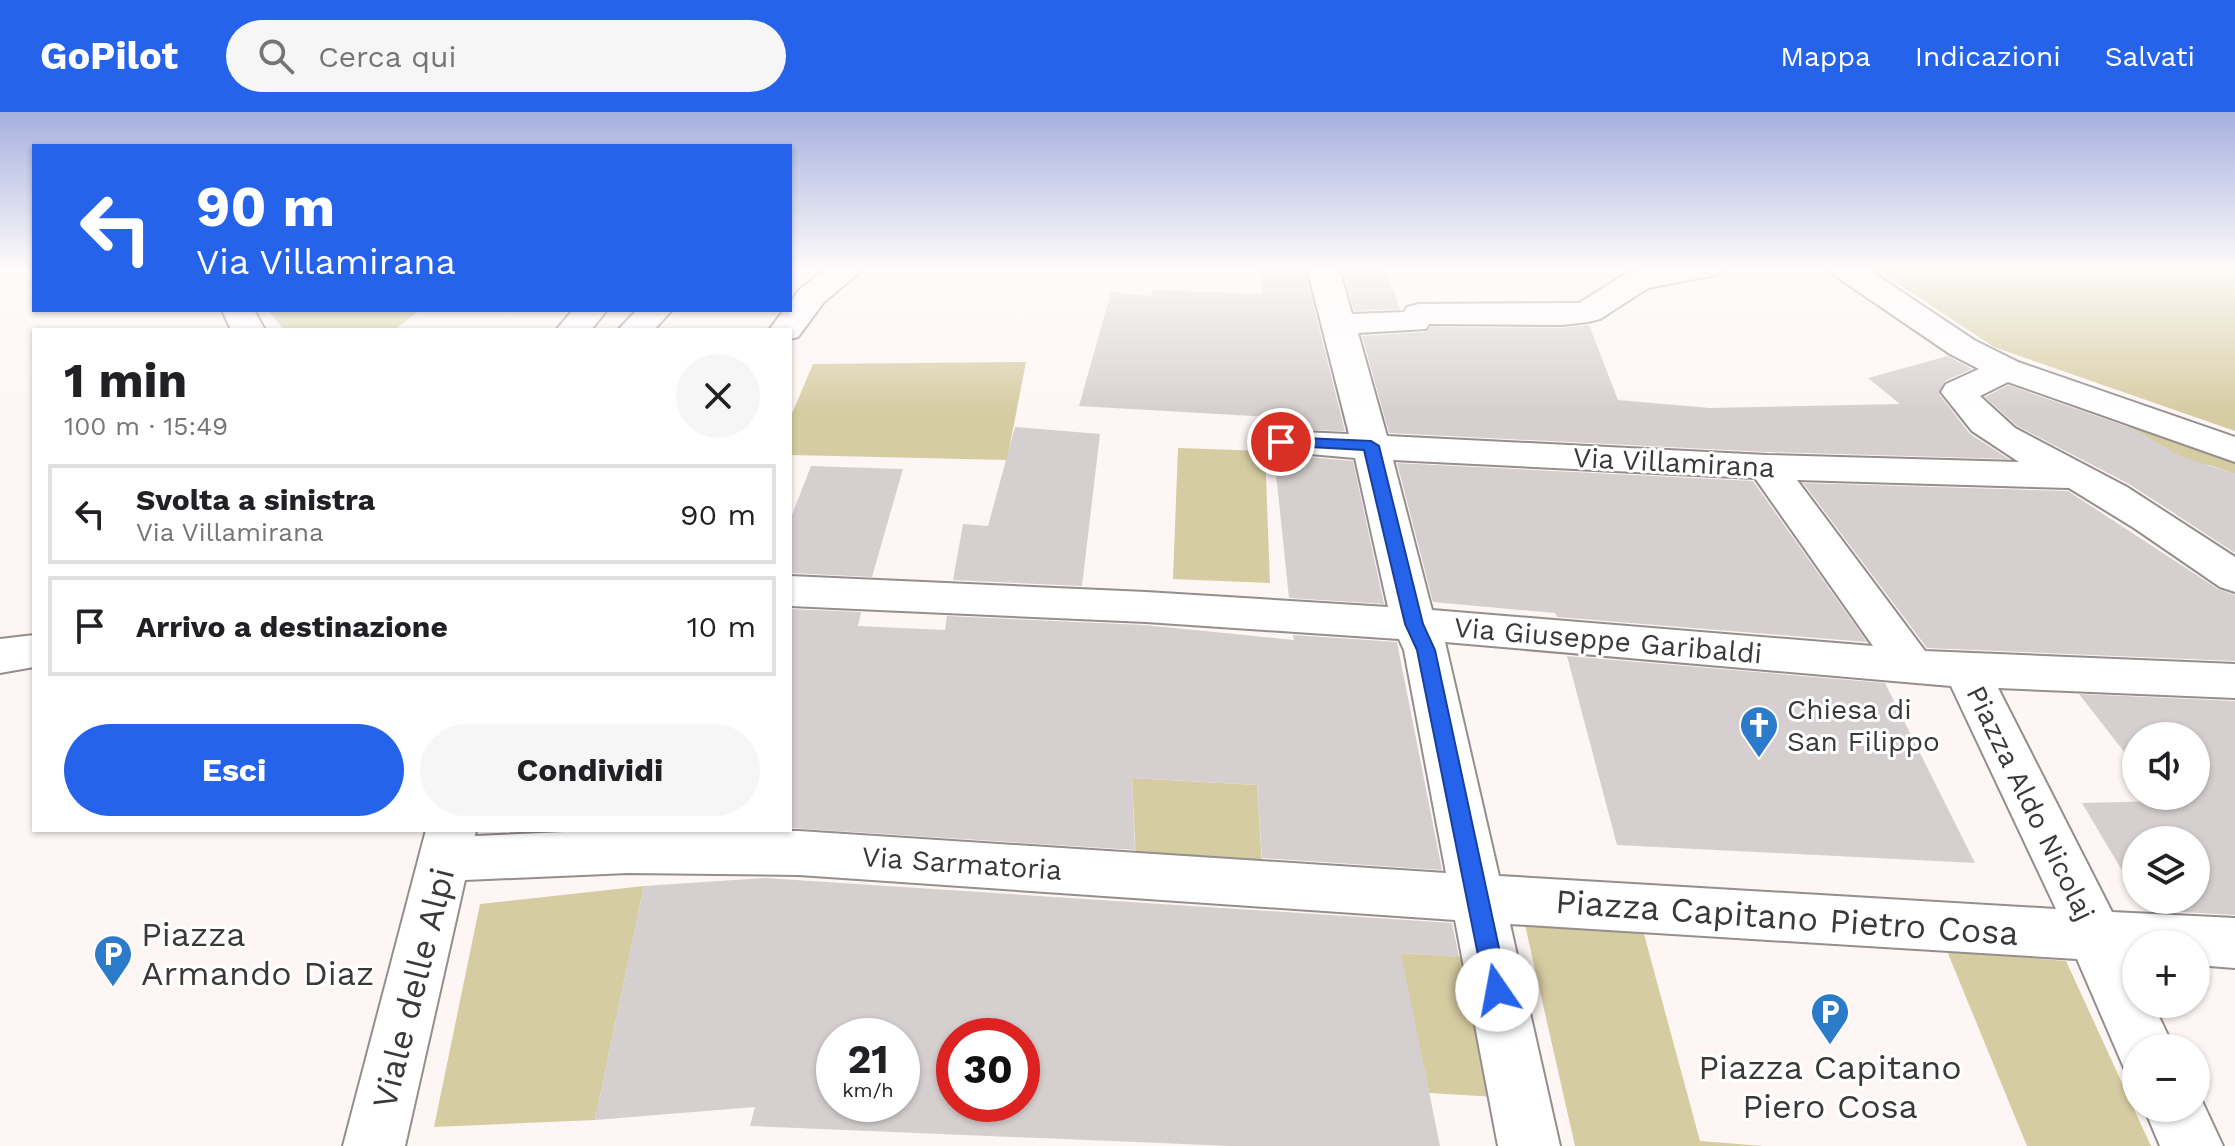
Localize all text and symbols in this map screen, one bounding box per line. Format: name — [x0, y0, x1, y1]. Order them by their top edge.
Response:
search box — [226, 20, 786, 92]
text: GoPilot — [40, 34, 178, 78]
icon: search — [254, 34, 298, 78]
text: Cerca qui — [318, 39, 456, 74]
text: Mappa — [1780, 40, 1871, 73]
text: Indicazioni — [1915, 40, 2061, 73]
text: Salvati — [2105, 40, 2195, 73]
text: 90 m — [196, 174, 335, 240]
icon: left — [64, 176, 168, 280]
text: Via Villamirana — [196, 241, 456, 283]
text: 1 min — [64, 352, 187, 409]
button: close — [676, 354, 760, 438]
pin — [1247, 408, 1315, 476]
text: 100 m · 15:49 — [64, 411, 228, 441]
icon: arrive — [1259, 420, 1303, 464]
street label: Via Villamirana — [1572, 441, 1776, 484]
text: Svolta a sinistra — [136, 482, 375, 517]
icon: left — [68, 492, 112, 536]
text: 90 m — [680, 497, 756, 532]
text: Via Villamirana — [136, 517, 324, 547]
icon: arrive — [68, 604, 112, 648]
text: Arrivo a destinazione — [136, 609, 448, 644]
text: 10 m — [687, 609, 756, 644]
street label: Via Giuseppe Garibaldi — [1453, 611, 1763, 670]
street label: Piazza Aldo Nicolaj — [1959, 680, 2102, 926]
place label: Chiesa di San Filippo — [1787, 693, 1940, 758]
church icon: Chiesa di San Filippo — [1738, 704, 1780, 759]
map controls — [2122, 722, 2210, 1122]
button: sound — [2122, 722, 2210, 810]
button: Esci — [64, 724, 404, 816]
button: Condividi — [420, 724, 760, 816]
button: layers — [2122, 826, 2210, 914]
street label: Via Sarmatoria — [861, 840, 1063, 887]
street label: Viale delle Alpi — [364, 863, 462, 1113]
street label: Piazza Capitano Pietro Cosa — [1554, 881, 2020, 953]
place label: Piazza Armando Diaz — [141, 914, 374, 993]
button: + — [2122, 930, 2210, 1018]
parking icon: Piazza Armando Diaz — [92, 933, 134, 988]
position arrow — [1455, 948, 1539, 1032]
parking icon: Piazza Capitano Piero Cosa — [1809, 991, 1851, 1046]
speed limit sign: 30 — [936, 1018, 1040, 1122]
button: − — [2122, 1034, 2210, 1122]
text: 21 — [847, 1036, 889, 1083]
place label: Piazza Capitano Piero Cosa — [1698, 1047, 1962, 1126]
text: km/h — [842, 1078, 894, 1102]

